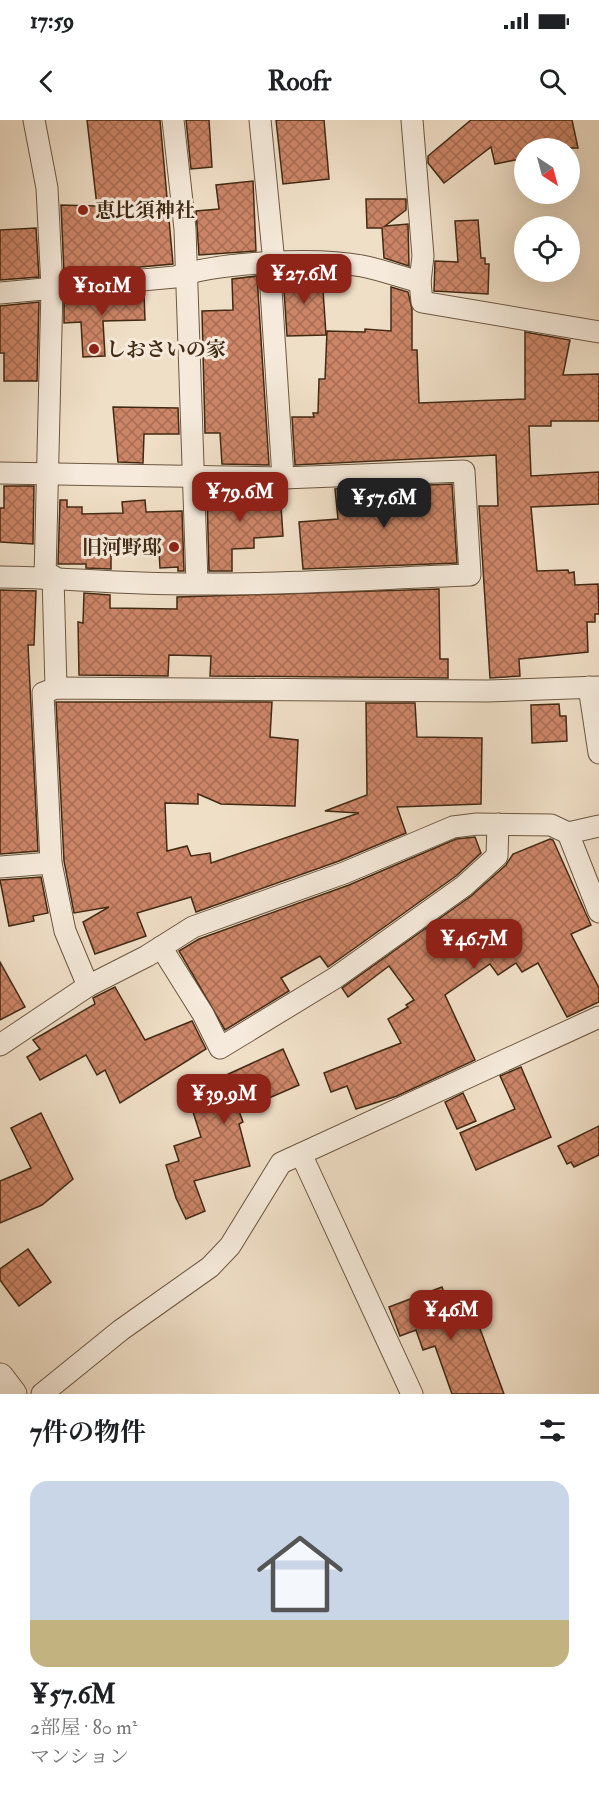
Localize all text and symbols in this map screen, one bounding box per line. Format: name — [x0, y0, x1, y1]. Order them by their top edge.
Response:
text: 17:59 — [30, 7, 74, 35]
icon: back — [30, 65, 63, 98]
text: Roofr — [268, 65, 331, 98]
icon: search — [536, 65, 569, 98]
north arrow — [514, 138, 580, 204]
map controls — [514, 138, 580, 282]
place label: 恵比須神社 — [95, 198, 195, 223]
marker: 恵比須神社 — [76, 203, 90, 217]
button: locate — [514, 216, 580, 282]
pin: ¥27.6M — [255, 254, 353, 305]
text: ¥27.6M — [270, 261, 338, 286]
pin: ¥101M — [60, 266, 144, 317]
text: ¥101M — [73, 273, 131, 298]
place label: しおさいの家 — [106, 337, 226, 362]
marker: しおさいの家 — [87, 342, 101, 356]
pin: ¥79.6M — [191, 472, 289, 523]
pin: ¥57.6M — [335, 478, 433, 529]
text: ¥79.6M — [206, 479, 274, 504]
text: ¥57.6M — [351, 485, 417, 510]
place label: 旧河野邸 — [82, 535, 162, 560]
marker: 旧河野邸 — [167, 540, 181, 554]
pin: ¥46.7M — [425, 919, 523, 970]
text: ¥46.7M — [440, 926, 508, 951]
pin: ¥39.9M — [175, 1074, 273, 1125]
text: ¥39.9M — [191, 1081, 257, 1106]
pin: ¥46M — [415, 1290, 487, 1341]
text: ¥46M — [423, 1297, 479, 1322]
icon: filters — [536, 1414, 569, 1447]
text: 7件の物件 — [30, 1417, 146, 1449]
icon: home — [246, 1520, 354, 1628]
text: ¥57.6M — [30, 1679, 116, 1711]
text: 2部屋 · 80 m² — [30, 1715, 137, 1740]
text: マンション — [30, 1744, 129, 1769]

